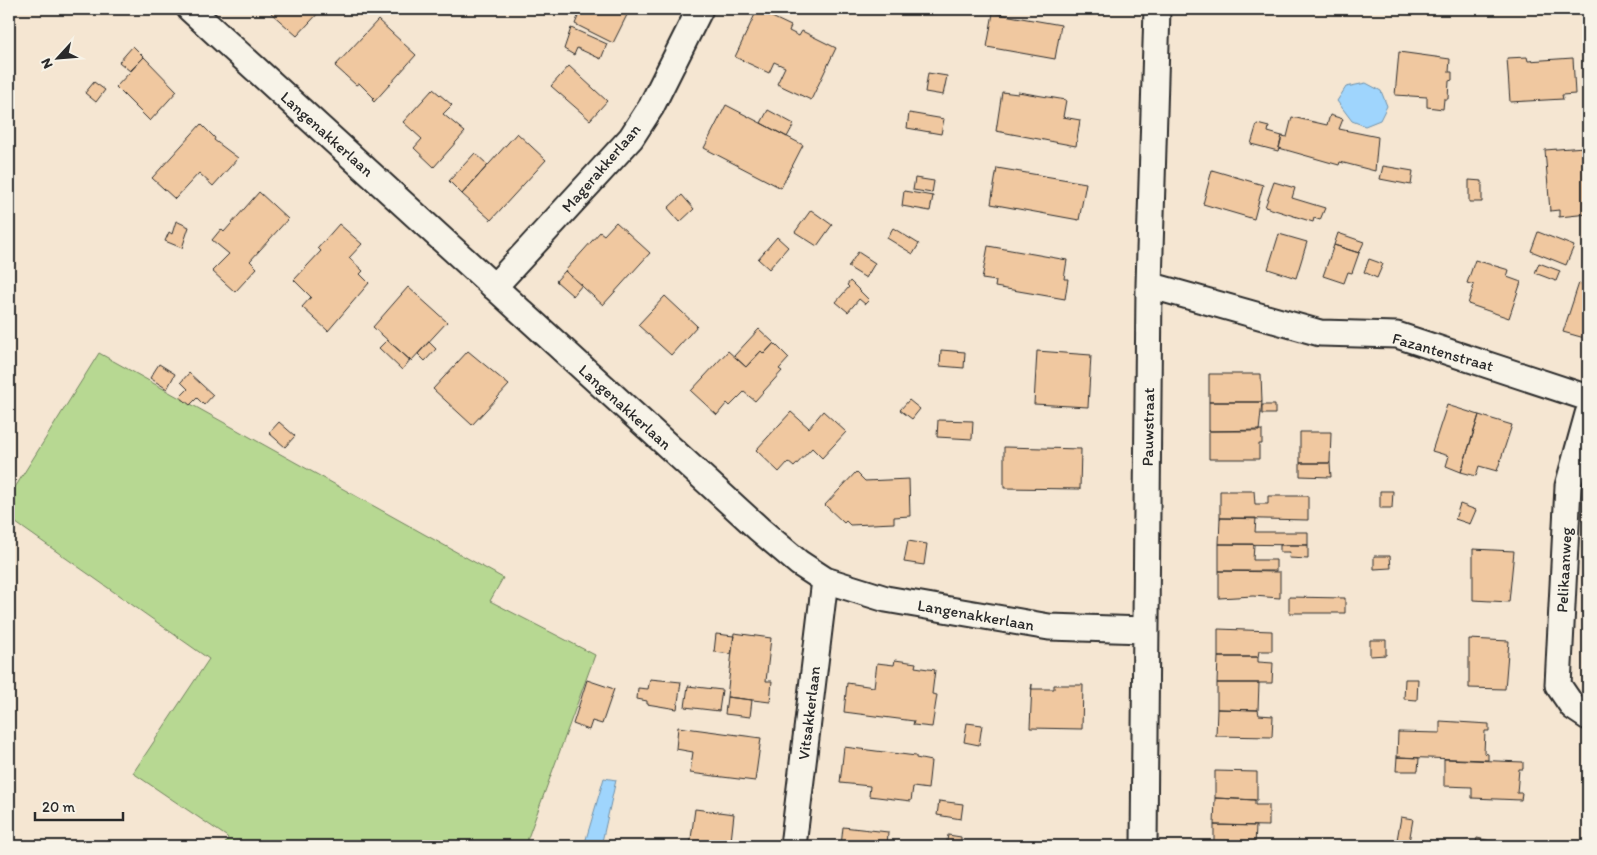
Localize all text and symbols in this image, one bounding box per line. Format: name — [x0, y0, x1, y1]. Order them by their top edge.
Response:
north arrow — [32, 32, 82, 82]
text: N — [37, 56, 56, 71]
street label: Langenakkerlaan — [277, 87, 378, 181]
street label: Magerakkerlaan — [557, 120, 645, 216]
street label: Fazantenstraat — [1390, 328, 1496, 376]
street label: Langenakkerlaan — [575, 360, 676, 454]
street label: Pauwstraat — [1138, 387, 1158, 467]
street label: Pelikaanweg — [1552, 526, 1576, 613]
street label: Langenakkerlaan — [916, 595, 1036, 635]
street label: Vitsakkerlaan — [794, 665, 824, 761]
scale bar — [35, 790, 122, 822]
text: 20 m — [42, 798, 76, 816]

